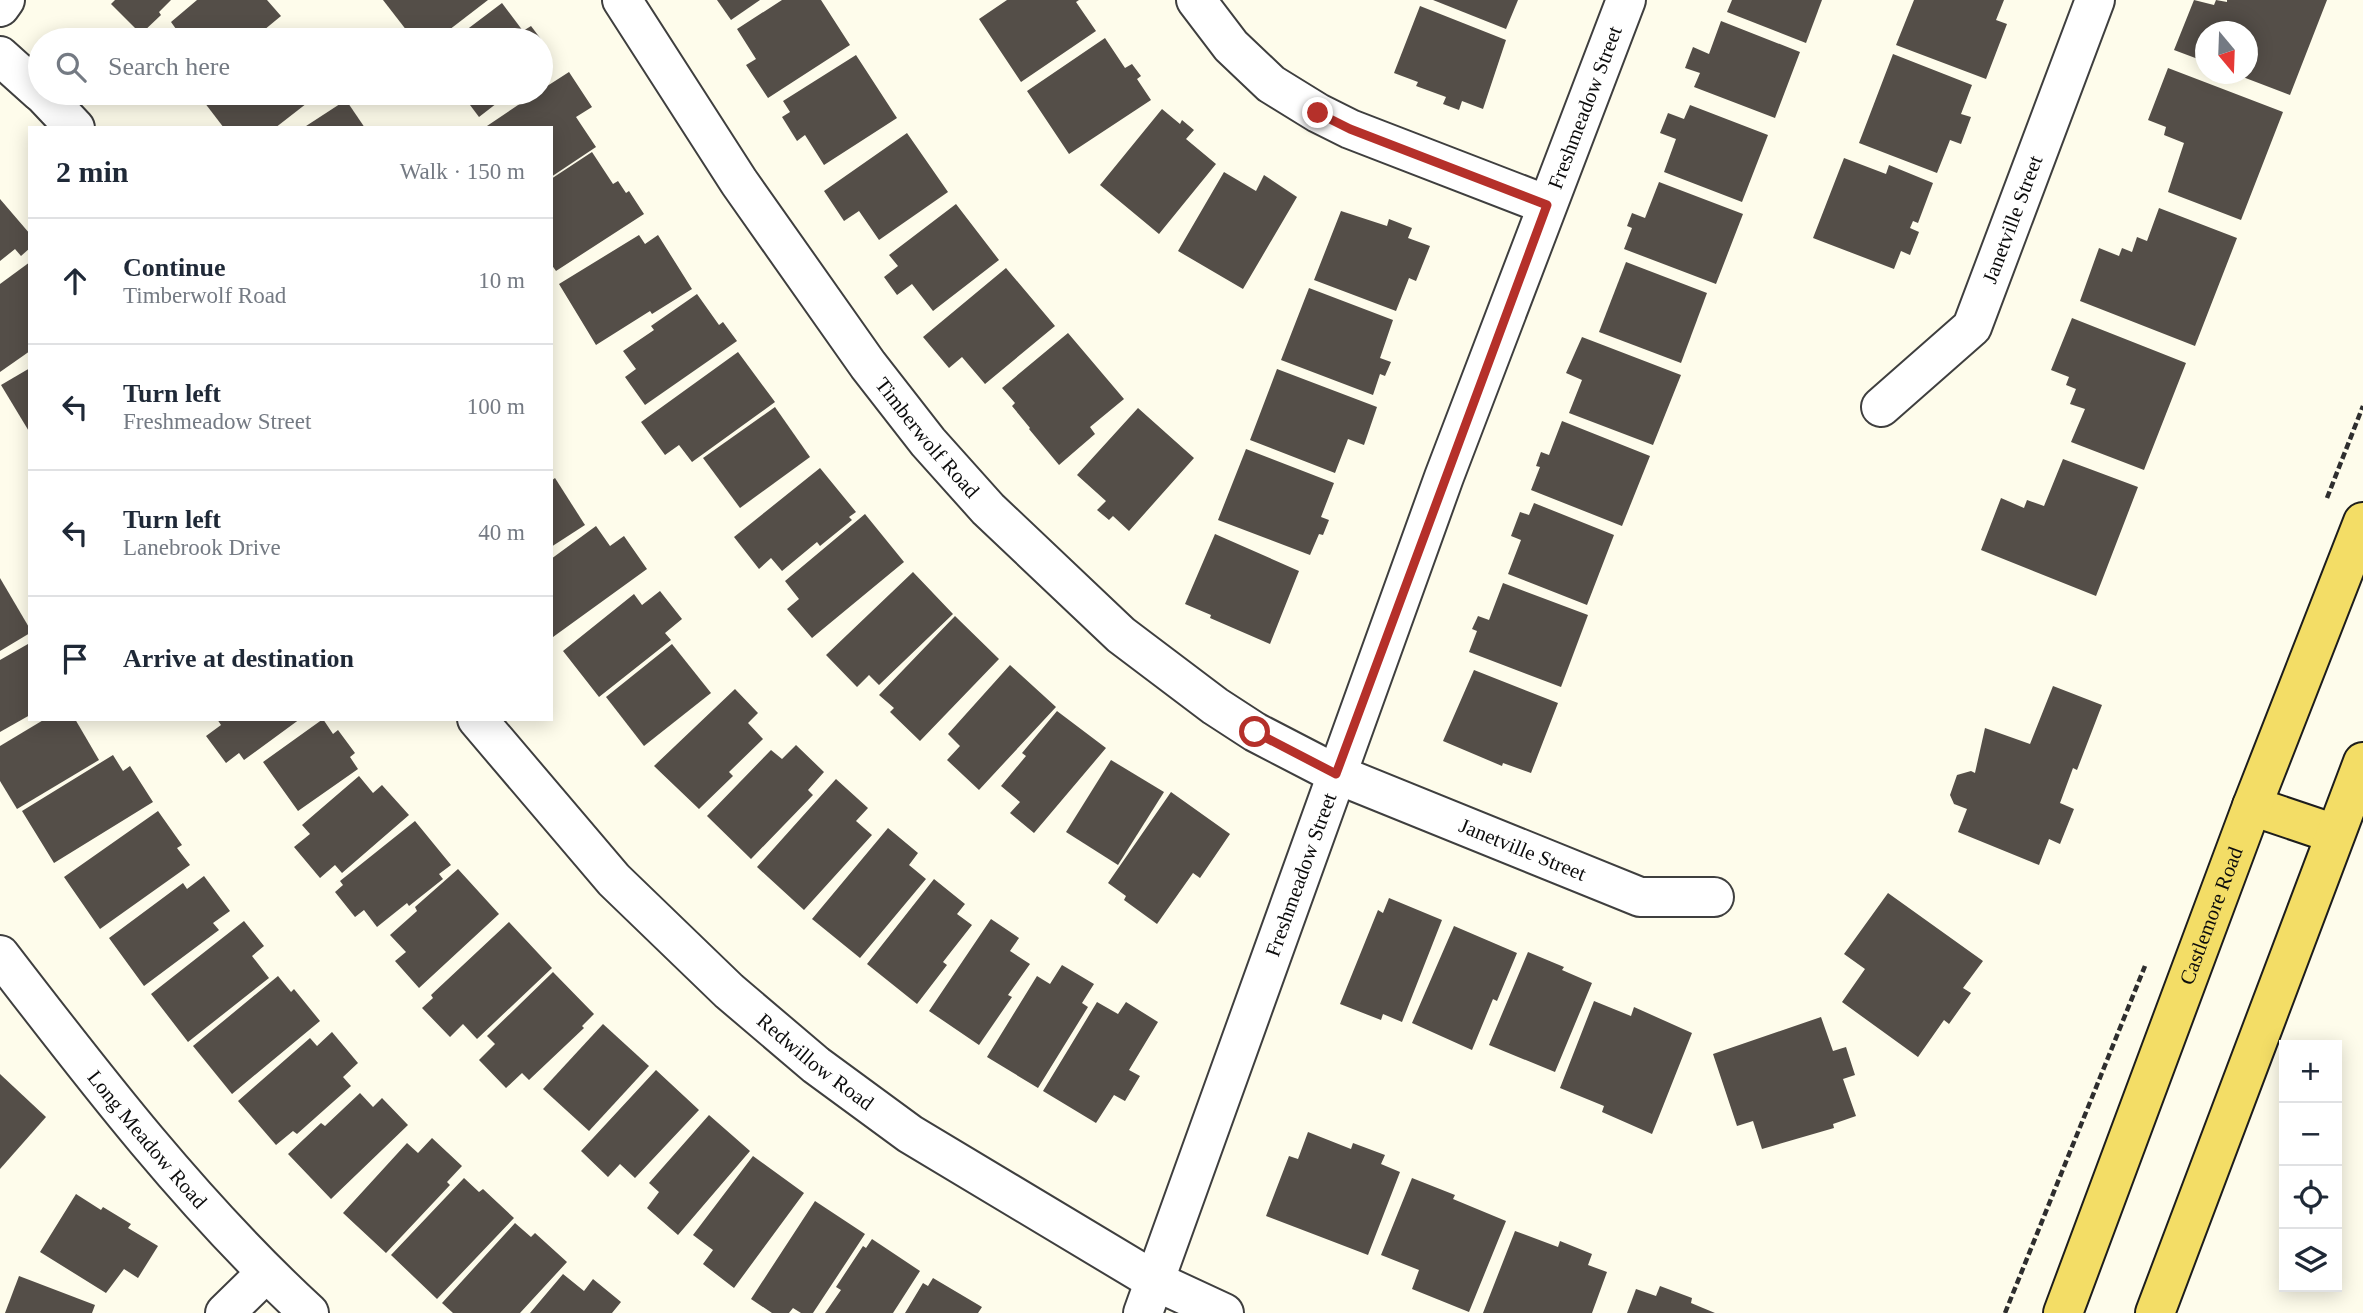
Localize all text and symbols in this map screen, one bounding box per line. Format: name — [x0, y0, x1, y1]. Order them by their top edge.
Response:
north arrow — [2195, 21, 2258, 84]
street label: Freshmeadow Street — [1543, 23, 1627, 192]
search box — [28, 28, 553, 105]
icon: search — [52, 48, 90, 86]
text: Search here — [108, 52, 230, 81]
route end — [1302, 97, 1333, 128]
street label: Janetville Street — [1977, 152, 2047, 287]
text: 2 min — [56, 155, 129, 188]
text: Walk · 150 m — [400, 159, 525, 184]
text: Continue — [123, 253, 226, 282]
icon: ahead — [56, 262, 94, 300]
text: 10 m — [478, 268, 525, 293]
text: Timberwolf Road — [123, 283, 286, 308]
street label: Timberwolf Road — [870, 373, 984, 503]
text: Turn left — [123, 379, 221, 408]
icon: left — [56, 388, 94, 426]
text: 100 m — [467, 394, 525, 419]
text: Freshmeadow Street — [123, 409, 311, 434]
text: Turn left — [123, 505, 221, 534]
icon: left — [56, 514, 94, 552]
text: 40 m — [478, 520, 525, 545]
text: Lanebrook Drive — [123, 535, 281, 560]
icon: arrive — [56, 640, 94, 678]
text: Arrive at destination — [123, 644, 354, 673]
route start — [1239, 716, 1270, 747]
street label: Freshmeadow Street — [1260, 789, 1341, 960]
street label: Janetville Street — [1456, 813, 1590, 886]
street label: Castlemore Road — [2174, 843, 2248, 988]
street label: Redwillow Road — [752, 1008, 879, 1115]
map controls — [2279, 1040, 2342, 1292]
button: + — [2279, 1040, 2342, 1103]
street label: Long Meadow Road — [82, 1066, 212, 1214]
button: − — [2279, 1103, 2342, 1166]
button: locate — [2279, 1166, 2342, 1229]
button: layers — [2279, 1229, 2342, 1292]

